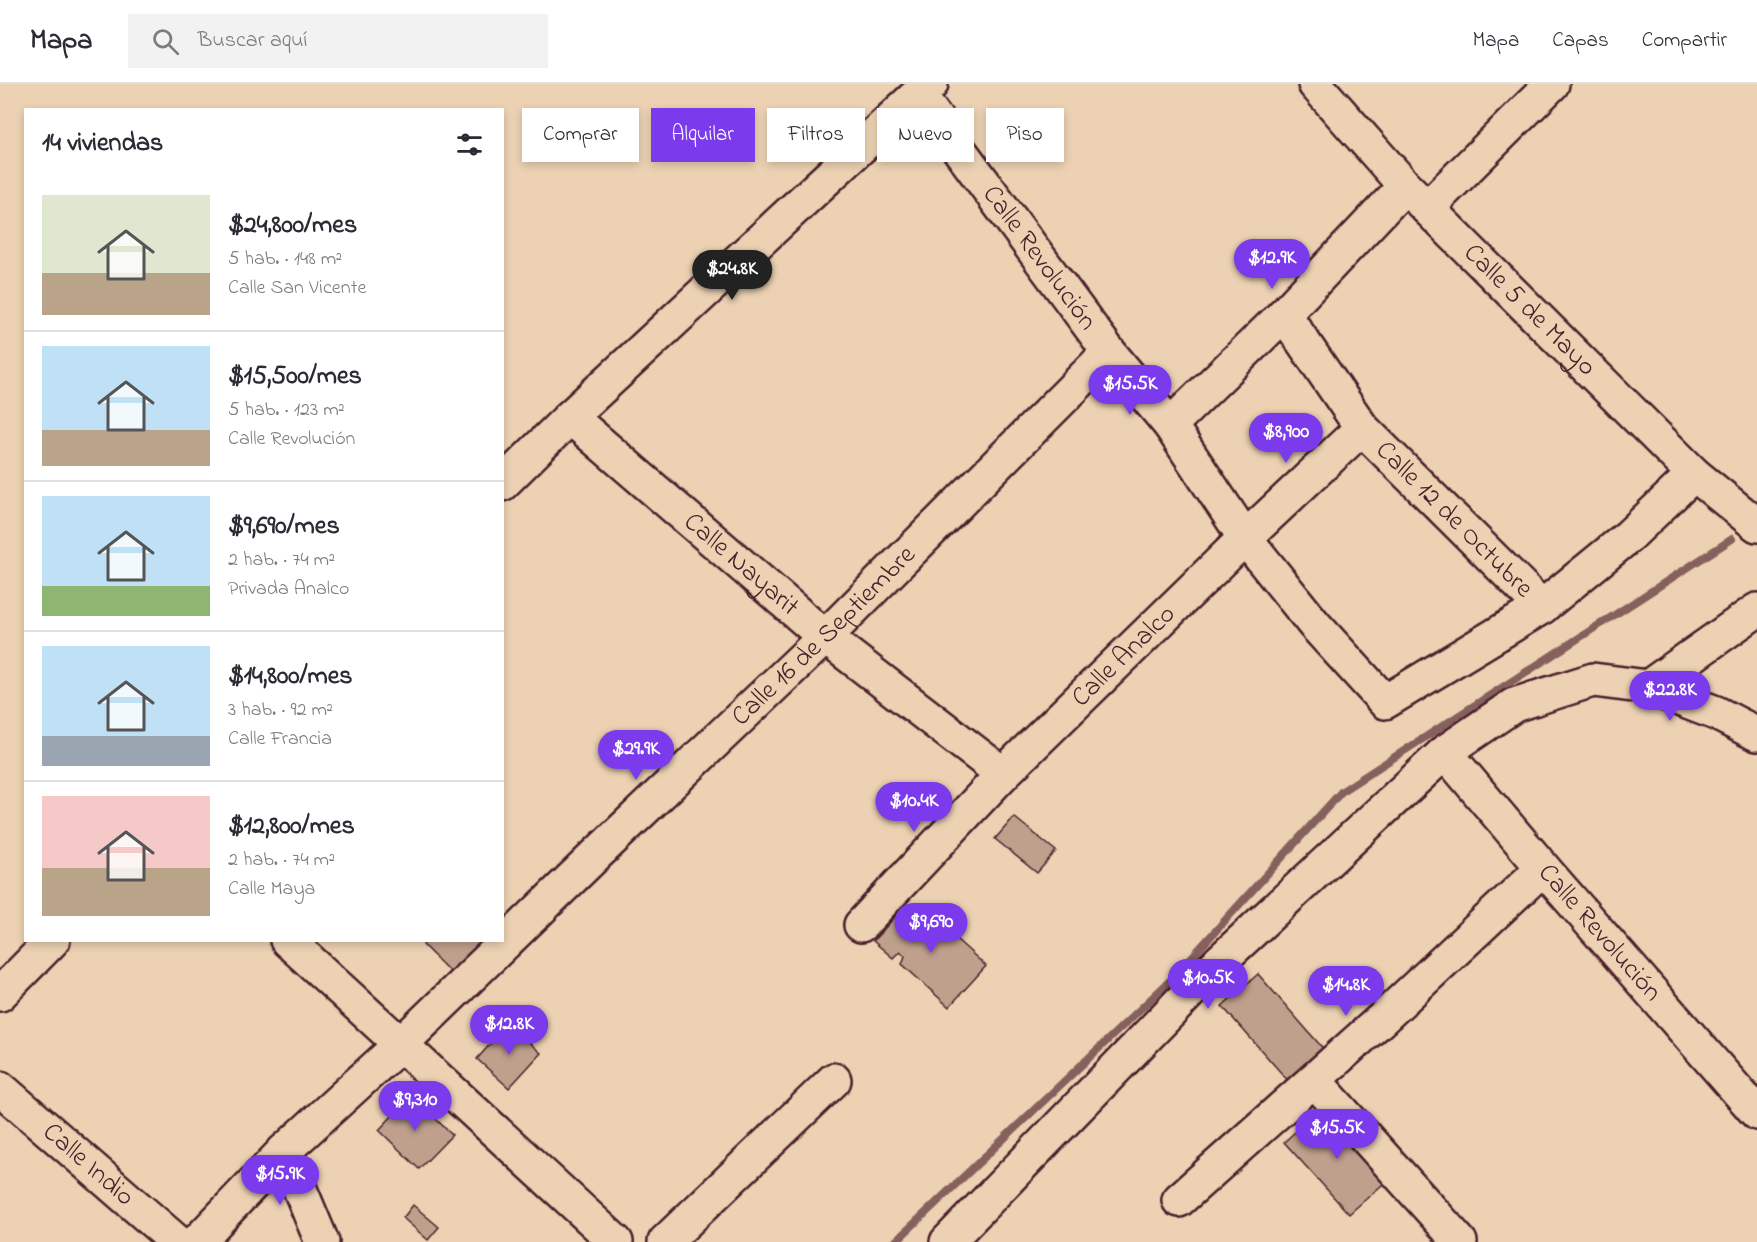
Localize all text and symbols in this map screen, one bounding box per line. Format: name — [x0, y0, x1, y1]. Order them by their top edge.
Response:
search box — [128, 14, 548, 68]
text: Mapa — [30, 21, 92, 62]
icon: search — [149, 25, 182, 58]
text: Buscar aquí — [197, 25, 307, 57]
text: Mapa — [1472, 26, 1519, 56]
text: Capas — [1552, 26, 1609, 56]
text: Compartir — [1642, 26, 1727, 56]
chip: Comprar — [522, 108, 639, 162]
chip: Alquilar — [651, 108, 755, 162]
chip: Filtros — [767, 108, 865, 162]
chip: Nuevo — [877, 108, 974, 162]
chip: Piso — [986, 108, 1064, 162]
text: 14 viviendas — [42, 125, 163, 163]
icon: filters — [453, 128, 486, 161]
street label: Calle Revolución — [972, 177, 1106, 339]
text: $24,800/mes — [228, 207, 357, 245]
icon: home — [90, 219, 162, 291]
street label: Calle 5 de Mayo — [1454, 235, 1605, 386]
pin: $12.9K — [1223, 239, 1321, 290]
text: $12.9K — [1248, 244, 1296, 273]
text: 5 hab. · 148 m² — [228, 245, 342, 274]
pin: $24.8K — [683, 250, 781, 301]
text: $24.8K — [706, 255, 758, 284]
text: Calle San Vicente — [228, 274, 366, 303]
text: $15,500/mes — [228, 358, 362, 396]
pin: $15.5K — [1081, 365, 1179, 416]
icon: home — [90, 370, 162, 442]
text: $15.5K — [1102, 370, 1158, 399]
text: 5 hab. · 123 m² — [228, 396, 345, 425]
pin: $8,900 — [1237, 413, 1335, 464]
text: $8,900 — [1263, 418, 1309, 447]
text: Calle Revolución — [228, 425, 355, 454]
street label: Calle 12 de Octubre — [1366, 432, 1543, 608]
street label: Calle Nayarit — [675, 503, 808, 626]
text: $9,690/mes — [228, 508, 340, 546]
icon: home — [90, 520, 162, 592]
street label: Calle 16 de Septiembre — [723, 536, 926, 736]
text: 2 hab. · 74 m² — [228, 546, 335, 575]
text: Privada Analco — [228, 575, 349, 604]
street label: Calle Analco — [1063, 596, 1185, 716]
text: $14,800/mes — [228, 658, 353, 696]
icon: home — [90, 670, 162, 742]
pin: $22.8K — [1621, 671, 1719, 722]
text: $22.8K — [1643, 676, 1697, 705]
text: 3 hab. · 92 m² — [228, 696, 333, 725]
text: Calle Francia — [228, 725, 332, 754]
pin: $29.9K — [587, 730, 685, 781]
text: $29.9K — [612, 735, 660, 764]
pin: $10.4K — [865, 782, 963, 833]
text: $10.4K — [889, 787, 939, 816]
text: $12,800/mes — [228, 808, 355, 846]
icon: home — [90, 820, 162, 892]
text: 2 hab. · 74 m² — [228, 846, 335, 875]
street label: Calle Revolución — [1528, 855, 1671, 1011]
text: Calle Maya — [228, 875, 315, 904]
pin: $9,690 — [882, 903, 980, 954]
text: $9,690 — [908, 908, 954, 937]
pin: $10.5K — [1159, 959, 1257, 1010]
text: $10.5K — [1182, 964, 1234, 993]
pin: $14.8K — [1297, 966, 1395, 1017]
text: $14.8K — [1322, 971, 1370, 1000]
pin: $12.8K — [460, 1005, 558, 1056]
text: $12.8K — [484, 1010, 534, 1039]
pin: $9,310 — [366, 1081, 464, 1132]
text: $9,310 — [393, 1086, 437, 1115]
pin: $15.5K — [1288, 1109, 1386, 1160]
street label: Calle Indio — [34, 1114, 143, 1216]
text: $15.5K — [1309, 1114, 1365, 1143]
pin: $15.9K — [231, 1155, 329, 1206]
text: $15.9K — [255, 1160, 305, 1189]

